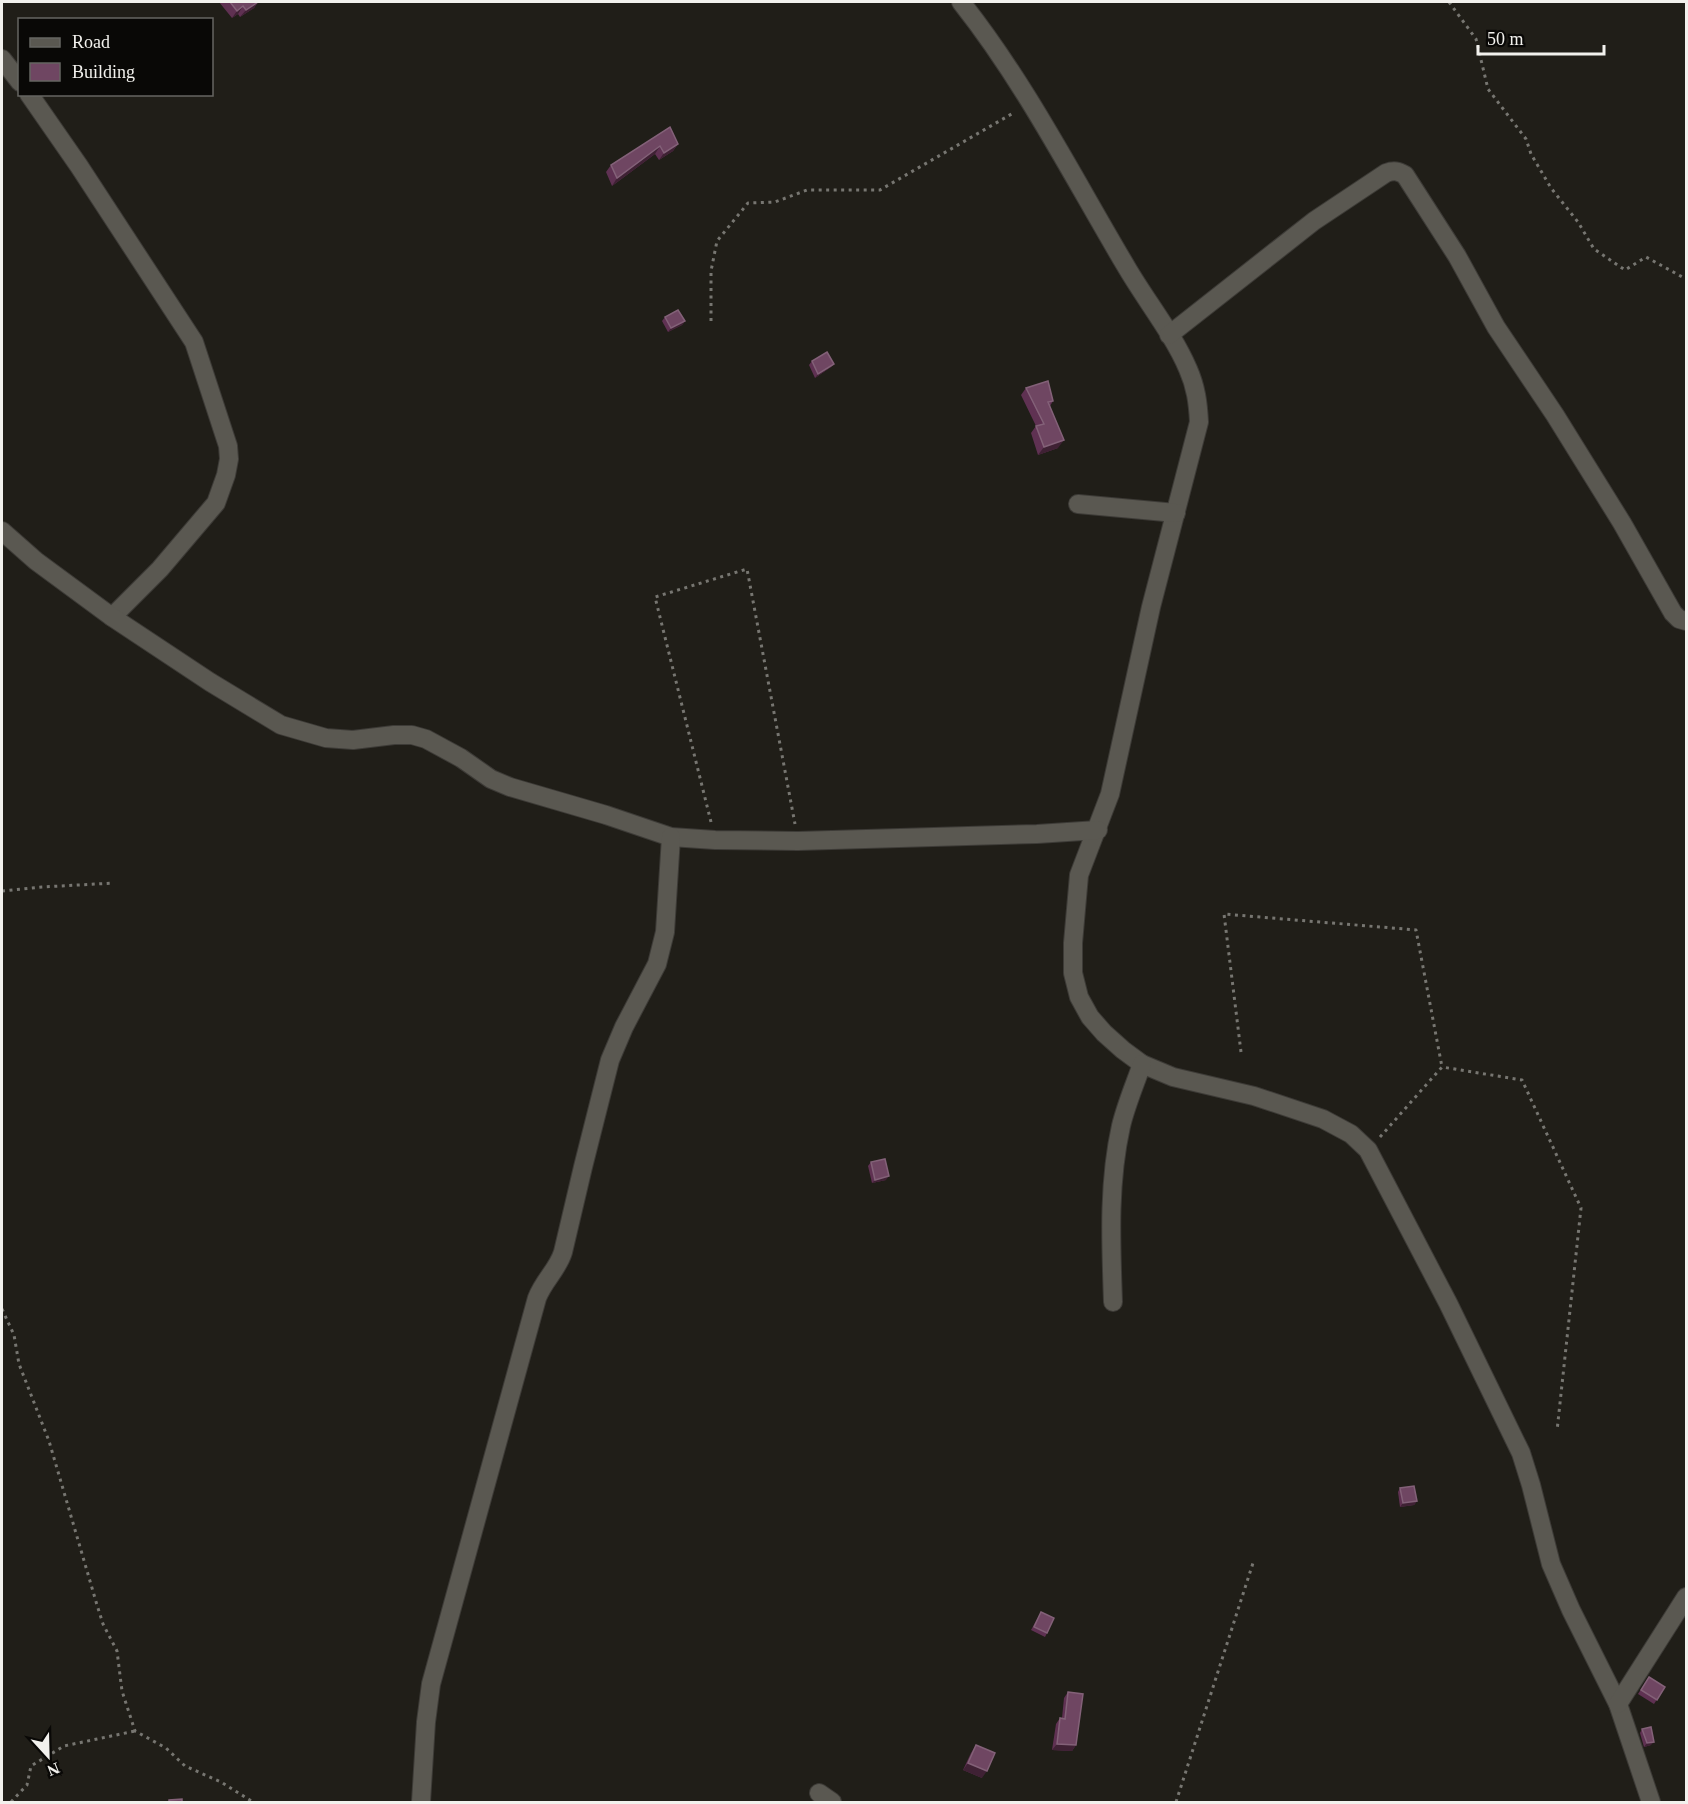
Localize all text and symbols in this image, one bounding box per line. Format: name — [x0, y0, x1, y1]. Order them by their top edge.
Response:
legend — [18, 18, 213, 96]
scale bar — [1478, 18, 1604, 56]
text: 50 m — [1487, 29, 1524, 49]
text: Road — [72, 32, 110, 52]
text: Building — [72, 62, 135, 82]
north arrow — [18, 1726, 78, 1786]
text: N — [44, 1759, 62, 1780]

